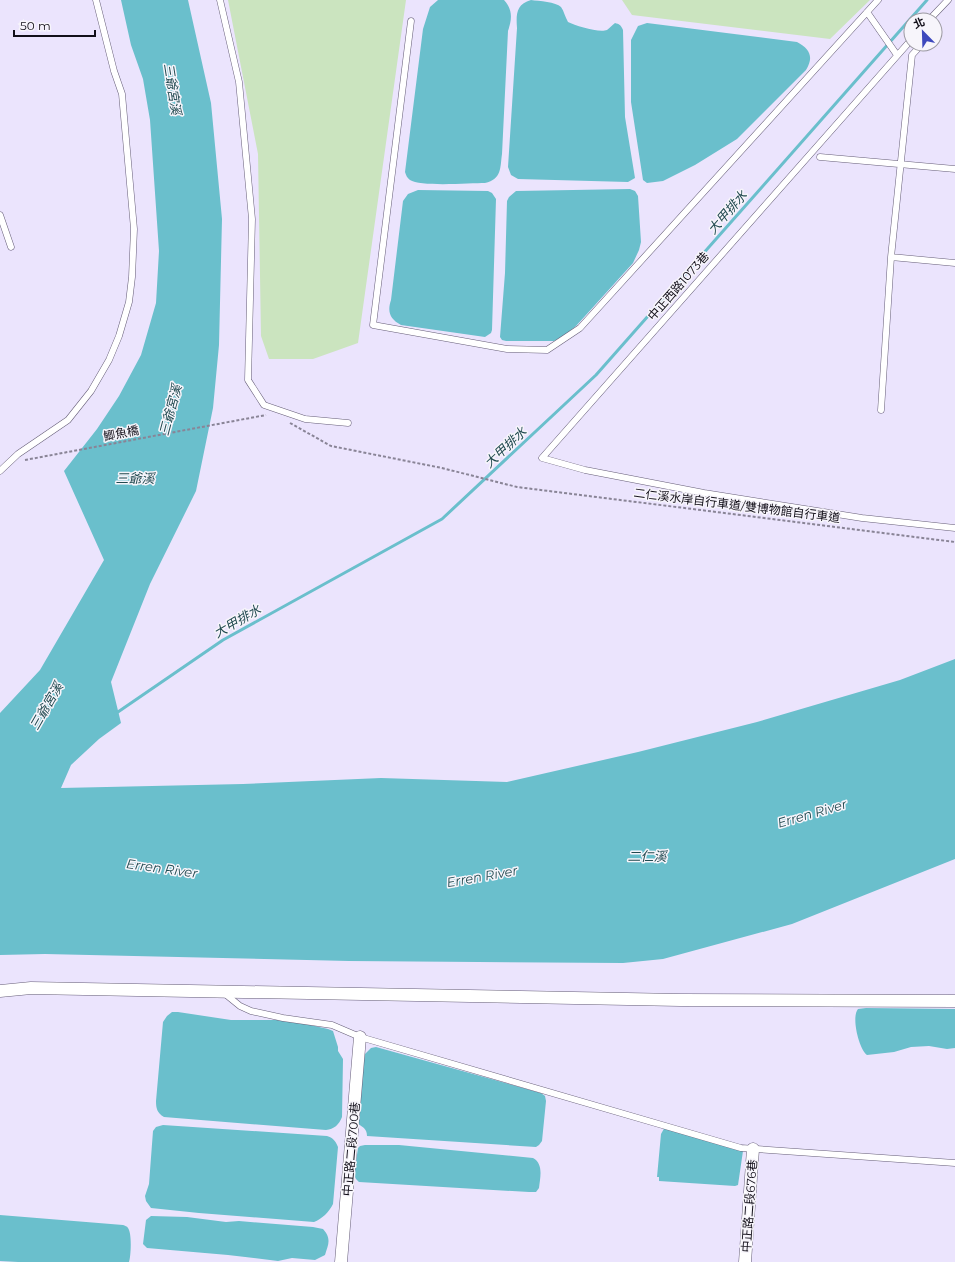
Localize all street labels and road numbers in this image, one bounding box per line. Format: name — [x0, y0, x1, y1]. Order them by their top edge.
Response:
street label: 中正西路1073巷 — [644, 249, 712, 323]
street label: 鯽魚橋 — [102, 422, 140, 444]
street label: 二仁溪水岸自行車道/雙博物館自行車道 — [633, 485, 841, 525]
street label: 中正路二段700巷 — [339, 1101, 363, 1197]
street label: 中正路二段676巷 — [738, 1159, 760, 1253]

